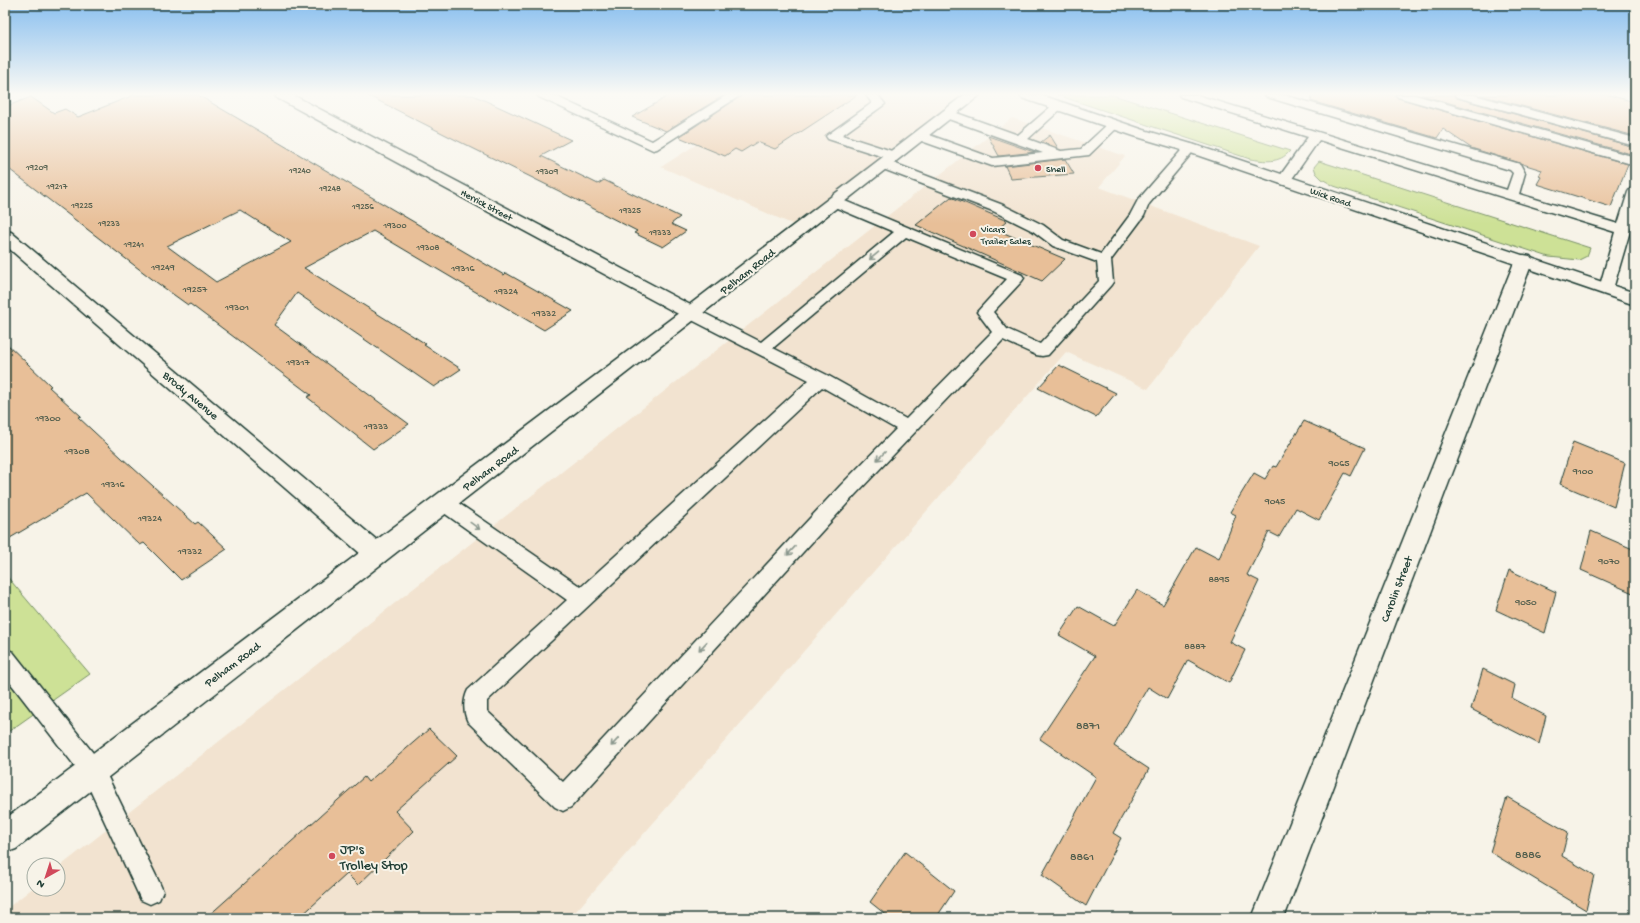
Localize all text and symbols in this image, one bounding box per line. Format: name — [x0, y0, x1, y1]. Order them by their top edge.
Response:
house number: 19209 — [25, 163, 49, 174]
marker: Shell — [1033, 163, 1043, 173]
place label: Shell — [1046, 164, 1066, 176]
house number: 19240 — [288, 166, 311, 177]
house number: 19309 — [535, 167, 559, 178]
house number: 19217 — [46, 182, 68, 193]
house number: 19248 — [318, 184, 341, 195]
street label: Wick Road — [1308, 185, 1354, 211]
street label: Herrick Street — [458, 187, 515, 225]
house number: 19225 — [70, 201, 93, 212]
house number: 19256 — [351, 202, 374, 213]
house number: 19325 — [618, 206, 641, 217]
house number: 19233 — [97, 219, 120, 230]
house number: 19300 — [382, 221, 407, 232]
place label: Vicars Trailer Sales — [980, 224, 1031, 248]
house number: 19333 — [648, 228, 671, 239]
marker: Vicars Trailer Sales — [968, 229, 978, 239]
house number: 19241 — [123, 240, 145, 251]
house number: 19308 — [416, 243, 439, 254]
street label: Pelham Road — [717, 246, 779, 299]
one-way arrow — [869, 251, 880, 260]
house number: 19249 — [150, 262, 175, 274]
house number: 19316 — [450, 263, 476, 275]
house number: 19257 — [182, 284, 208, 296]
house number: 19324 — [493, 286, 518, 298]
house number: 19301 — [224, 302, 249, 314]
house number: 19332 — [531, 308, 556, 320]
house number: 19317 — [285, 357, 311, 369]
street label: Brody Avenue — [158, 369, 221, 424]
house number: 19300 — [34, 413, 61, 425]
house number: 19333 — [363, 421, 388, 433]
street label: Pelham Road — [460, 444, 523, 496]
house number: 19308 — [63, 446, 90, 458]
one-way arrow — [876, 451, 886, 461]
house number: 9065 — [1327, 458, 1350, 470]
house number: 9100 — [1572, 466, 1594, 478]
house number: 19316 — [100, 479, 126, 491]
house number: 9045 — [1264, 496, 1285, 508]
house number: 19324 — [137, 513, 162, 525]
one-way arrow — [470, 522, 481, 530]
one-way arrow — [787, 545, 796, 556]
house number: 19332 — [177, 546, 202, 558]
street label: Carolin Street — [1379, 554, 1417, 625]
house number: 9070 — [1597, 556, 1620, 568]
house number: 8895 — [1208, 574, 1230, 586]
house number: 9050 — [1514, 597, 1537, 609]
street label: Pelham Road — [202, 640, 265, 692]
one-way arrow — [699, 641, 708, 651]
house number: 8887 — [1184, 641, 1207, 653]
house number: 8871 — [1076, 720, 1100, 734]
one-way arrow — [611, 737, 620, 747]
place label: JP's Trolley Stop — [339, 842, 408, 875]
house number: 8886 — [1515, 849, 1542, 863]
marker: JP's Trolley Stop — [327, 851, 337, 861]
house number: 8861 — [1070, 851, 1094, 865]
north arrow — [26, 857, 66, 897]
text: N — [34, 876, 48, 890]

